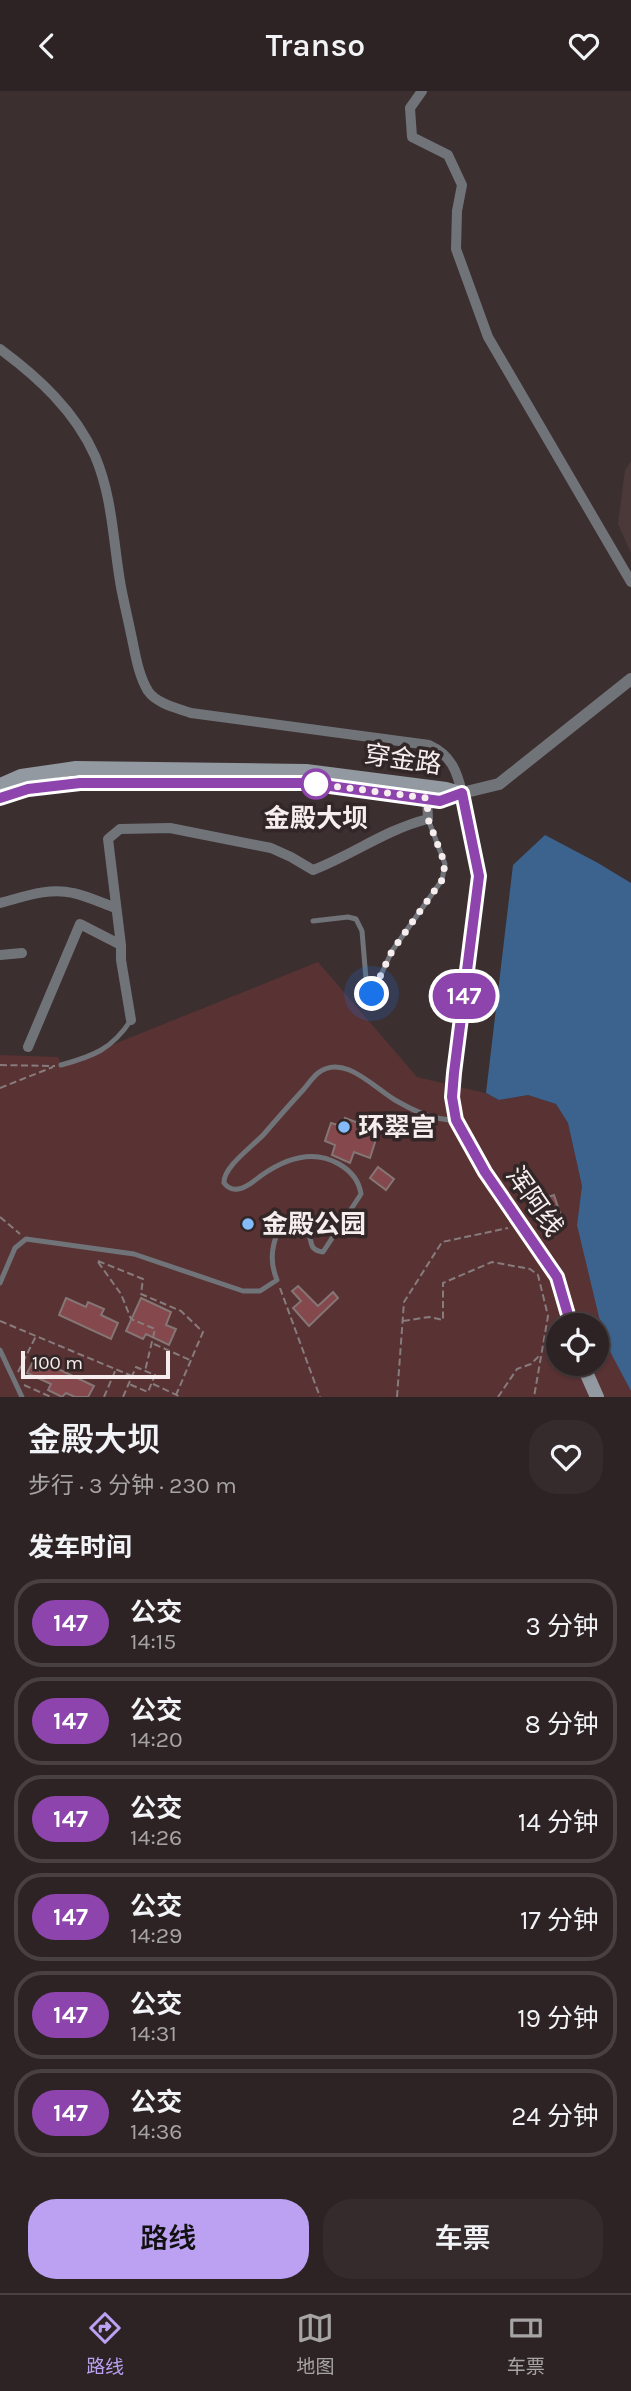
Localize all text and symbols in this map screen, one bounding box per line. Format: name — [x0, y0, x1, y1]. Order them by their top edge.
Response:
icon: back — [28, 27, 66, 65]
text: Transo — [266, 27, 365, 64]
icon: heart — [565, 27, 603, 65]
street label: 穿金路 — [362, 739, 444, 780]
marker: 金殿大坝 — [301, 769, 331, 799]
place label: 金殿大坝 — [264, 803, 368, 834]
line badge: 147 — [424, 973, 504, 1019]
your location — [354, 976, 389, 1011]
text: 147 — [447, 982, 481, 1010]
place label: 环翠宫 — [358, 1112, 436, 1143]
marker: 环翠宫 — [336, 1119, 352, 1135]
street label: 浑阿线 — [500, 1160, 570, 1242]
place label: 金殿公园 — [262, 1209, 366, 1240]
marker: 金殿公园 — [240, 1216, 256, 1232]
map controls — [546, 1313, 609, 1376]
button: locate — [546, 1313, 609, 1376]
scale bar — [21, 1348, 170, 1380]
text: 100 m — [32, 1352, 83, 1374]
button: heart — [529, 1420, 603, 1494]
text: 金殿大坝 — [28, 1421, 160, 1459]
text: 步行 · 3 分钟 · 230 m — [28, 1472, 237, 1499]
text: 发车时间 — [28, 1532, 132, 1563]
text: 公交 — [130, 1597, 182, 1628]
text: 147 — [53, 1609, 88, 1637]
text: 3 分钟 — [525, 1611, 599, 1642]
text: 14:15 — [130, 1628, 176, 1655]
text: 公交 — [130, 1695, 182, 1726]
text: 147 — [53, 1707, 88, 1735]
text: 8 分钟 — [525, 1709, 599, 1740]
text: 14:20 — [130, 1726, 183, 1753]
text: 公交 — [130, 1793, 182, 1824]
text: 147 — [53, 1805, 88, 1833]
text: 14 分钟 — [518, 1807, 599, 1838]
text: 14:26 — [130, 1824, 182, 1851]
text: 公交 — [130, 1891, 182, 1922]
text: 147 — [53, 1903, 88, 1931]
text: 17 分钟 — [520, 1905, 599, 1936]
text: 14:29 — [130, 1922, 182, 1949]
text: 公交 — [130, 1989, 182, 2020]
text: 147 — [53, 2001, 88, 2029]
text: 19 分钟 — [517, 2003, 599, 2034]
text: 14:31 — [130, 2020, 177, 2047]
text: 公交 — [130, 2087, 182, 2118]
text: 147 — [53, 2099, 88, 2127]
text: 24 分钟 — [511, 2101, 599, 2132]
text: 14:36 — [130, 2118, 183, 2145]
button: 路线 — [28, 2199, 309, 2279]
button: 车票 — [323, 2199, 603, 2279]
tab: 路线 — [86, 2309, 124, 2378]
tab: 地图 — [296, 2309, 335, 2378]
tab: 车票 — [507, 2309, 545, 2378]

